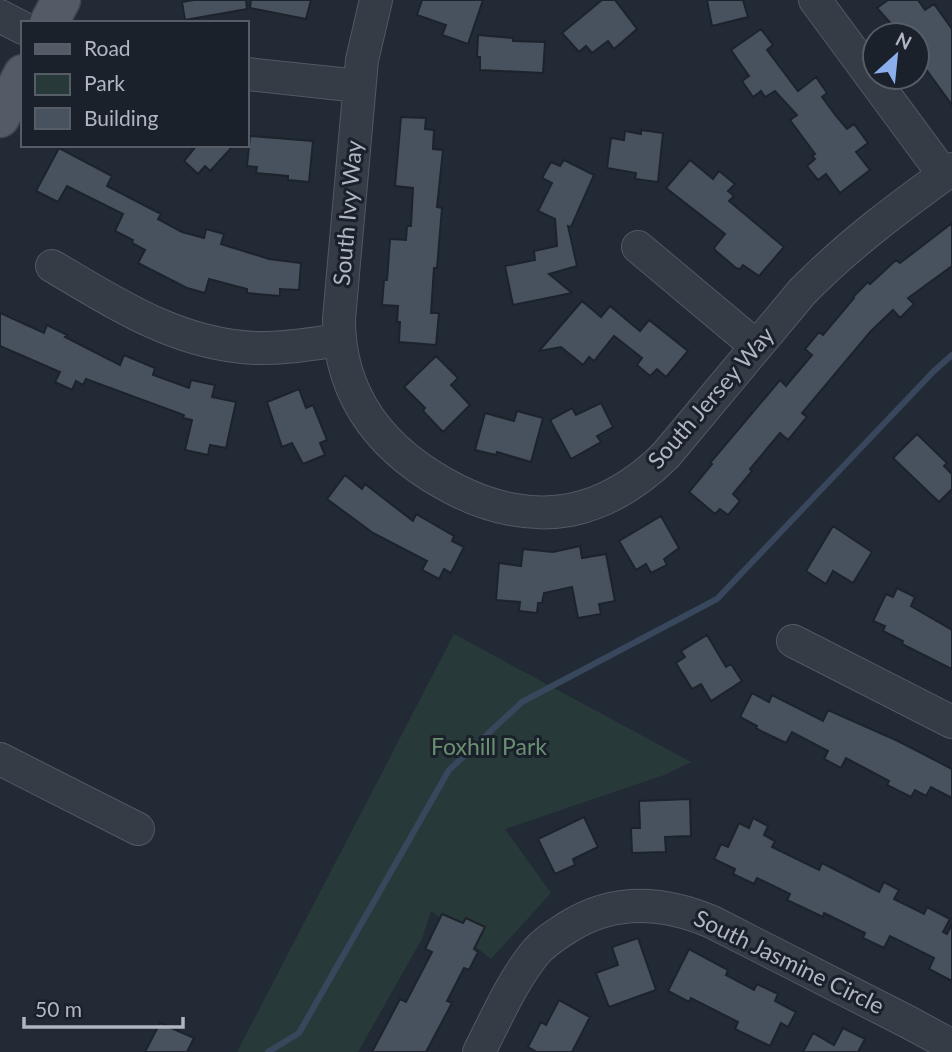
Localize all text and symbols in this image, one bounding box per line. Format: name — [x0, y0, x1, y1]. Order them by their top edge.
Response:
legend — [21, 21, 248, 147]
north arrow — [861, 21, 931, 91]
text: N — [892, 27, 916, 54]
text: Road — [84, 35, 131, 60]
text: Park — [84, 70, 125, 95]
text: Building — [84, 105, 159, 130]
street label: South Ivy Way — [327, 139, 367, 287]
street label: South Jersey Way — [641, 321, 779, 474]
park label: Foxhill Park — [431, 732, 547, 760]
street label: South Jasmine Circle — [690, 903, 889, 1019]
scale bar — [24, 986, 184, 1030]
text: 50 m — [35, 996, 82, 1021]

